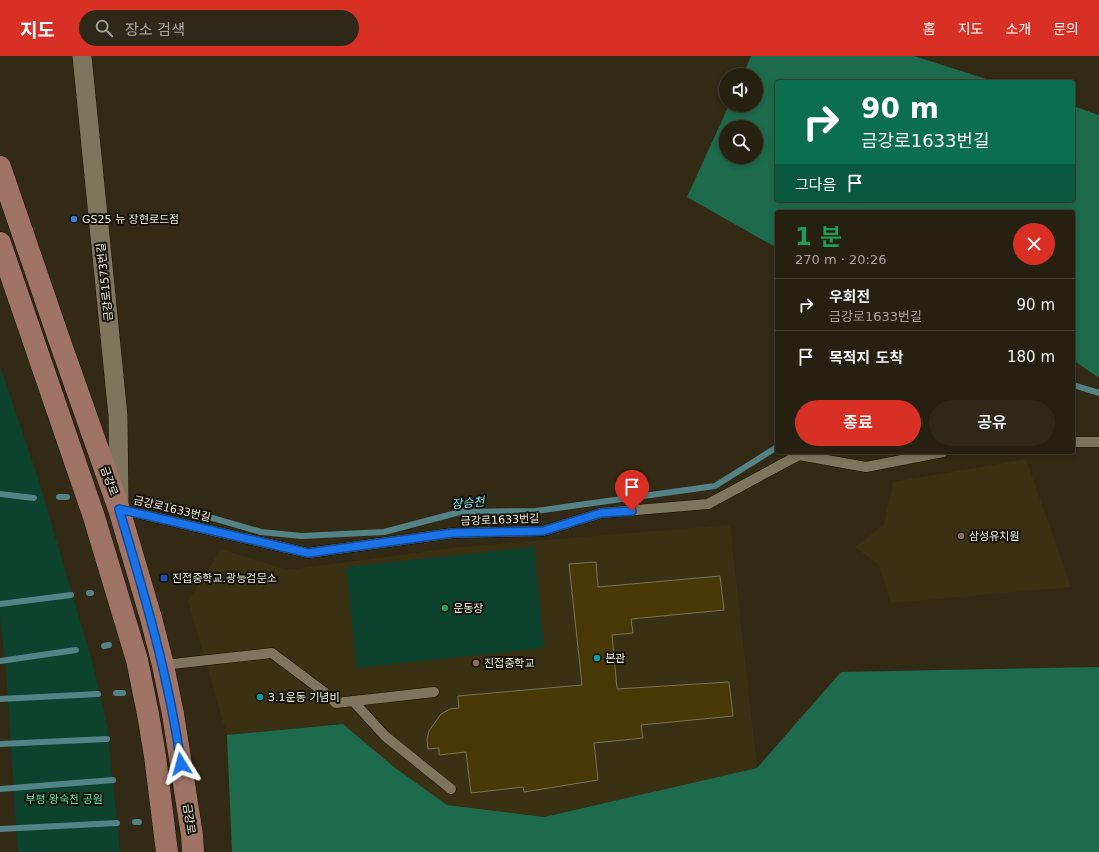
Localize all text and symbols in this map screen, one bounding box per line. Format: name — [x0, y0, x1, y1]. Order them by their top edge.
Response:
search box — [79, 10, 359, 46]
icon: search — [93, 17, 115, 39]
text: 지도 — [20, 19, 55, 41]
text: 장소 검색 — [125, 21, 185, 39]
text: 홈 — [923, 21, 936, 37]
text: 지도 — [958, 21, 983, 37]
text: 소개 — [1005, 21, 1031, 37]
text: 문의 — [1053, 21, 1079, 37]
map controls — [719, 68, 763, 164]
button: sound — [719, 68, 763, 112]
text: 90 m — [861, 92, 939, 125]
icon: right — [795, 96, 847, 148]
button: search — [719, 120, 763, 164]
text: 금강로1633번길 — [861, 130, 990, 151]
icon: arrive — [844, 172, 866, 194]
text: 그다음 — [795, 176, 836, 194]
place label: GS25 뉴 장현로드점 — [82, 213, 179, 226]
marker: GS25 뉴 장현로드점 — [69, 214, 79, 224]
text: 1 분 — [795, 223, 842, 251]
button: close — [1013, 223, 1055, 265]
street label: 금강로1573번길 — [94, 242, 116, 322]
text: 270 m · 20:26 — [795, 252, 886, 267]
text: 우회전 — [829, 288, 870, 306]
icon: right — [795, 294, 817, 316]
text: 90 m — [1017, 296, 1055, 314]
text: 금강로1633번길 — [829, 309, 922, 324]
icon: arrive — [795, 346, 817, 368]
text: 180 m — [1007, 348, 1055, 366]
text: 목적지 도착 — [829, 349, 903, 367]
button: 종료 — [795, 400, 921, 446]
button: 공유 — [929, 400, 1055, 446]
street label: 금강로 — [98, 465, 120, 497]
pin — [615, 470, 649, 511]
icon: arrive — [621, 476, 643, 498]
street label: 금강로1633번길 — [132, 494, 212, 524]
water label: 장승천 — [451, 494, 487, 511]
street label: 금강로1633번길 — [461, 512, 539, 528]
place label: 삼성유치원 — [969, 530, 1020, 543]
marker: 삼성유치원 — [956, 531, 966, 541]
place label: 진접중학교.광능검문소 — [172, 572, 277, 585]
marker: 진접중학교.광능검문소 — [159, 573, 169, 583]
place label: 운동장 — [453, 602, 483, 615]
marker: 운동장 — [440, 603, 450, 613]
place label: 본관 — [605, 652, 625, 665]
marker: 본관 — [592, 653, 602, 663]
place label: 진접중학교 — [484, 657, 535, 670]
marker: 진접중학교 — [471, 658, 481, 668]
place label: 3.1운동 기념비 — [268, 691, 340, 704]
marker: 3.1운동 기념비 — [255, 692, 265, 702]
position arrow — [160, 743, 202, 785]
park label: 부평 왕숙천 공원 — [25, 793, 103, 806]
street label: 금강로 — [180, 803, 198, 835]

